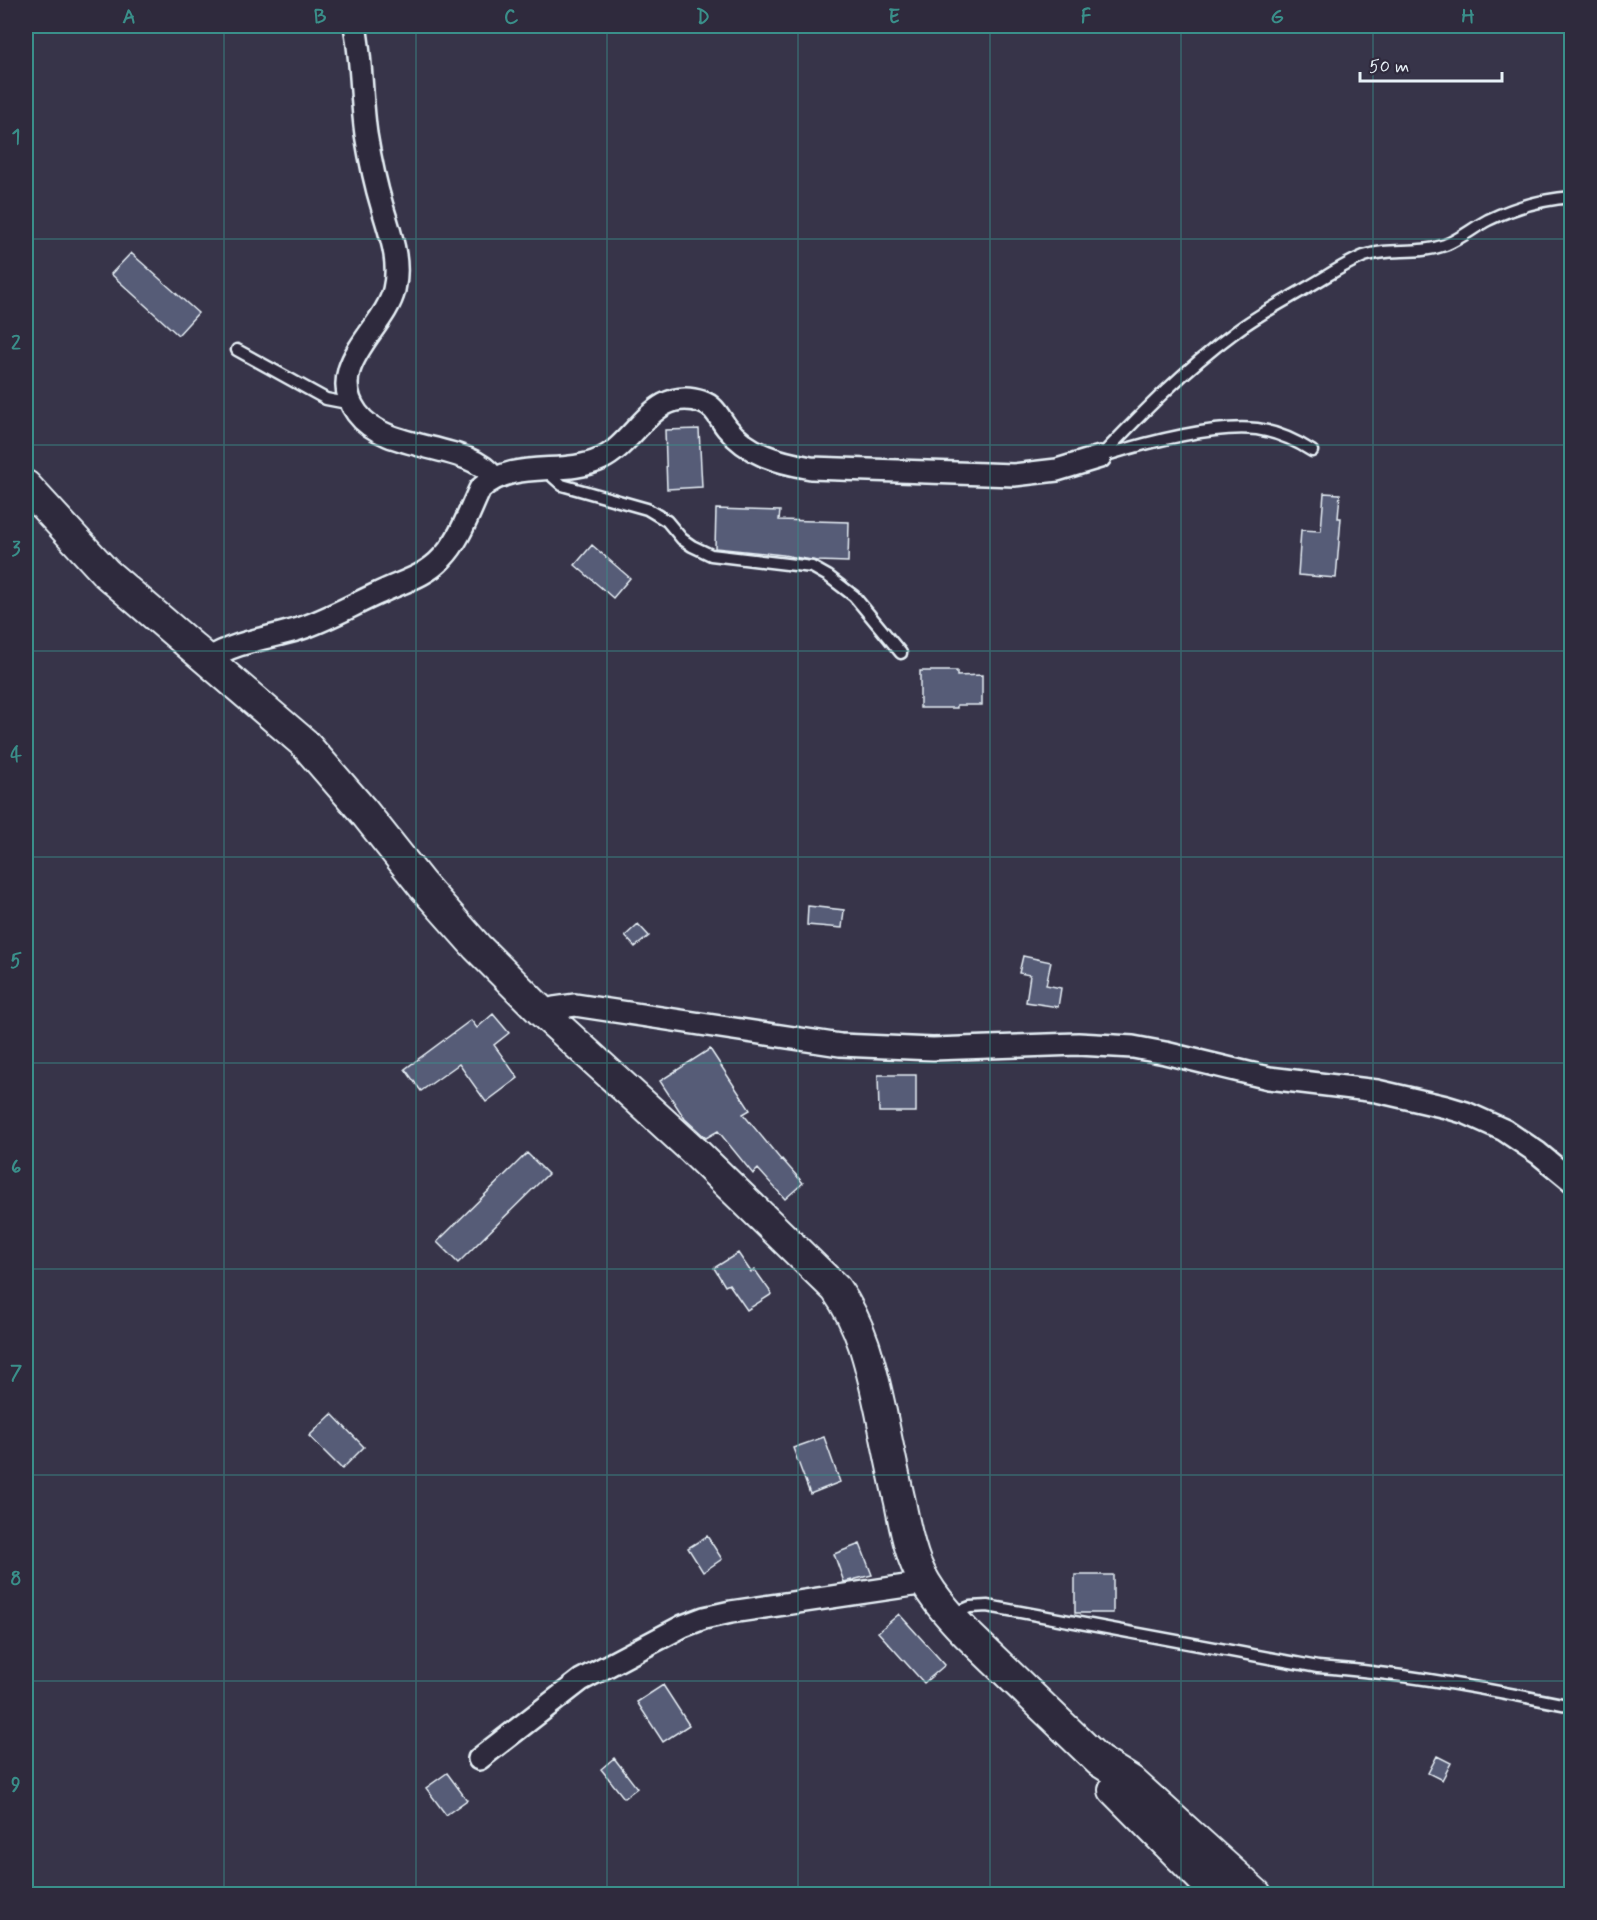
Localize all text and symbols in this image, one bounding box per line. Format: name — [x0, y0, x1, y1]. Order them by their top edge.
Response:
text: A — [122, 4, 136, 31]
text: B — [314, 4, 327, 31]
text: C — [504, 4, 519, 31]
text: D — [696, 4, 710, 31]
text: E — [888, 4, 900, 31]
text: F — [1081, 4, 1092, 31]
text: G — [1270, 4, 1284, 31]
text: H — [1461, 4, 1475, 31]
scale bar — [1360, 45, 1502, 83]
text: 50 m — [1369, 55, 1409, 79]
text: 1 — [12, 124, 20, 151]
text: 2 — [11, 330, 21, 357]
text: 3 — [11, 536, 21, 563]
text: 4 — [10, 742, 22, 769]
text: 5 — [10, 948, 22, 975]
text: 6 — [11, 1154, 21, 1181]
text: 7 — [10, 1360, 22, 1387]
text: 8 — [10, 1566, 22, 1593]
text: 9 — [11, 1772, 21, 1799]

